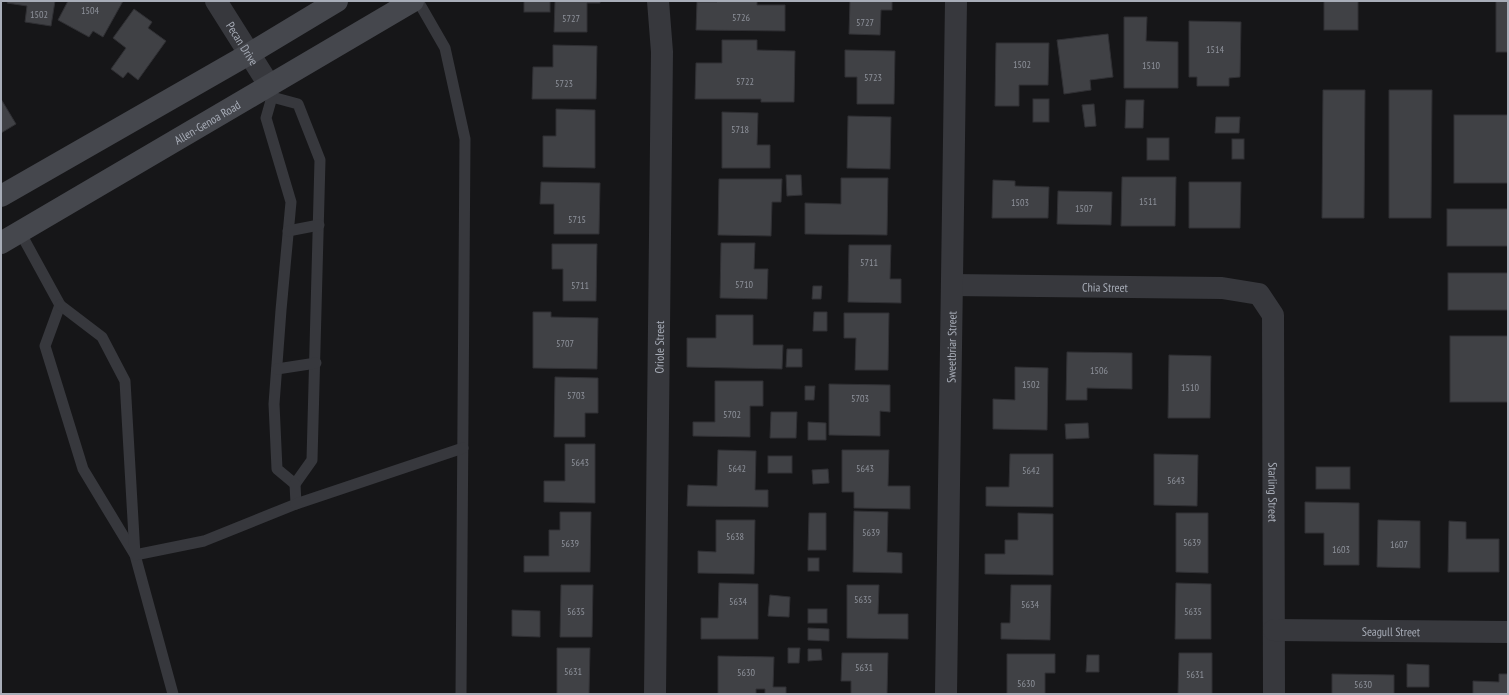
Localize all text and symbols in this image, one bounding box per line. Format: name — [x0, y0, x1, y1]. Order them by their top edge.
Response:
house number: 1504 — [81, 4, 100, 17]
house number: 1502 — [30, 8, 48, 21]
house number: 5726 — [732, 11, 751, 24]
house number: 5727 — [562, 12, 580, 25]
house number: 5727 — [856, 16, 874, 29]
street label: Pecan Drive — [223, 19, 262, 68]
house number: 1514 — [1206, 43, 1225, 56]
house number: 1502 — [1013, 58, 1031, 71]
house number: 1510 — [1142, 59, 1161, 72]
house number: 5723 — [864, 71, 882, 84]
house number: 5722 — [736, 75, 754, 88]
house number: 5723 — [555, 77, 573, 90]
street label: Allen-Genoa Road — [171, 97, 243, 147]
house number: 5718 — [731, 123, 749, 136]
house number: 1511 — [1139, 195, 1157, 208]
house number: 1503 — [1011, 196, 1029, 209]
house number: 1507 — [1075, 202, 1093, 215]
house number: 5715 — [568, 213, 586, 226]
house number: 5711 — [860, 256, 878, 269]
house number: 5710 — [735, 278, 754, 291]
house number: 5711 — [571, 279, 589, 292]
street label: Chia Street — [1082, 279, 1129, 294]
street label: Sweetbriar Street — [943, 310, 959, 383]
street label: Oriole Street — [651, 320, 667, 374]
house number: 5707 — [556, 337, 574, 350]
house number: 1506 — [1090, 364, 1109, 377]
house number: 1502 — [1022, 378, 1040, 391]
house number: 1510 — [1181, 381, 1200, 394]
house number: 5703 — [567, 389, 585, 402]
house number: 5703 — [851, 392, 869, 405]
house number: 5702 — [723, 408, 741, 421]
house number: 5643 — [571, 456, 589, 469]
house number: 5642 — [728, 462, 746, 475]
house number: 5643 — [856, 462, 874, 475]
street label: Starling Street — [1266, 462, 1281, 523]
house number: 5642 — [1022, 464, 1040, 477]
house number: 5643 — [1167, 474, 1185, 487]
house number: 5639 — [862, 526, 880, 539]
house number: 5638 — [726, 530, 744, 543]
house number: 5639 — [1183, 536, 1201, 549]
house number: 5639 — [561, 537, 579, 550]
house number: 1607 — [1390, 538, 1408, 551]
house number: 1603 — [1332, 543, 1350, 556]
house number: 5635 — [854, 593, 872, 606]
house number: 5634 — [729, 595, 748, 608]
house number: 5634 — [1021, 598, 1040, 611]
house number: 5635 — [567, 605, 585, 618]
house number: 5635 — [1184, 605, 1202, 618]
street label: Seagull Street — [1362, 623, 1421, 639]
house number: 5631 — [855, 661, 873, 674]
house number: 5631 — [564, 665, 582, 678]
house number: 5630 — [737, 666, 756, 679]
house number: 5631 — [1186, 668, 1204, 681]
house number: 5630 — [1017, 677, 1036, 690]
house number: 5630 — [1354, 678, 1373, 691]

